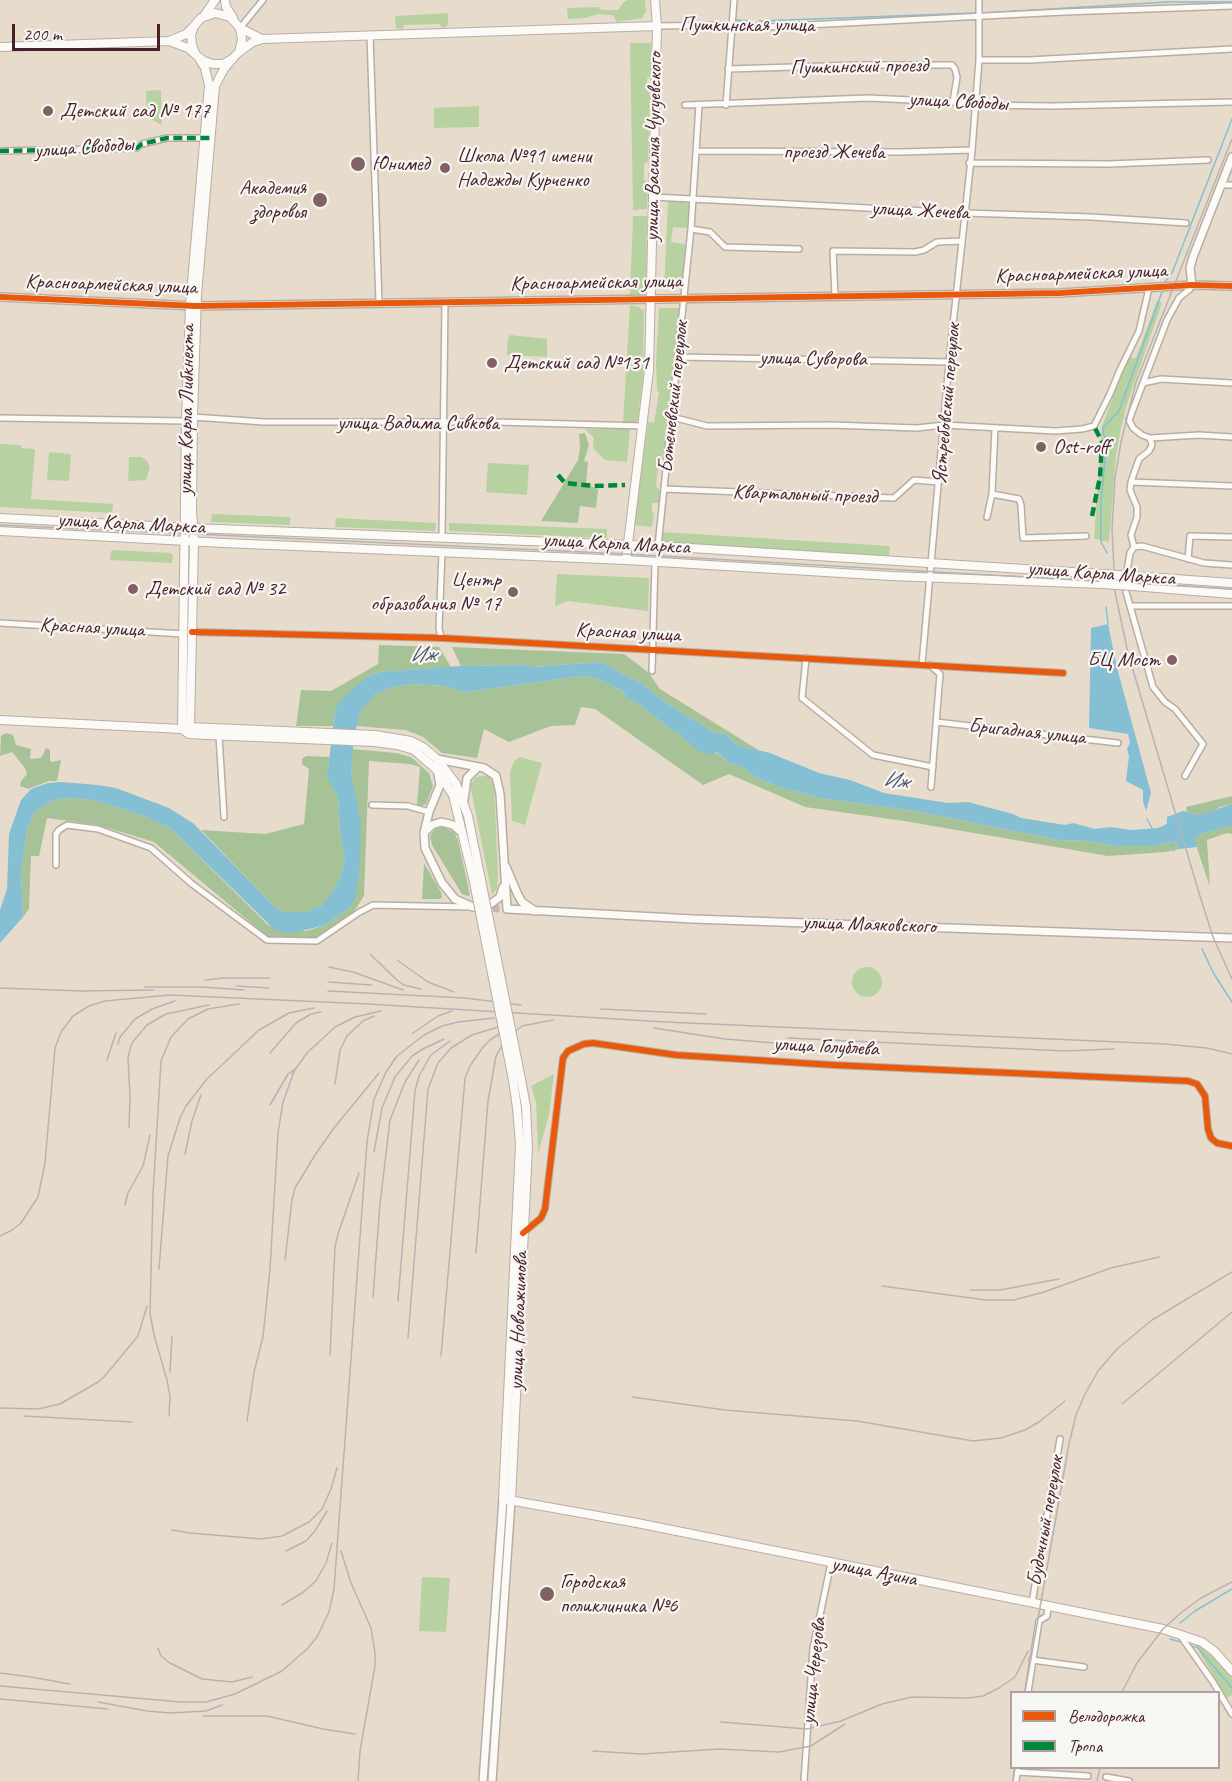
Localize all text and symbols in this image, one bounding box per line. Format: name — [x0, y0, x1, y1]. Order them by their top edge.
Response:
scale bar — [15, 12, 164, 50]
street label: Пушкинская улица — [680, 12, 814, 38]
text: 200 m — [23, 23, 62, 45]
street label: улица Василия Чугуевского — [640, 52, 668, 242]
street label: Пушкинский проезд — [790, 53, 928, 81]
street label: улица Свободы — [908, 87, 1008, 117]
place label: Детский сад № 177 — [60, 98, 210, 124]
marker: Детский сад № 177 — [41, 104, 55, 118]
street label: улица Свободы — [34, 132, 134, 164]
street label: проезд Жечева — [783, 139, 885, 165]
place label: Школа №91 имени Надежды Курченко — [457, 143, 591, 193]
place label: Юнимед — [372, 151, 429, 177]
marker: Юнимед — [349, 155, 367, 173]
marker: Школа №91 имени Надежды Курченко — [438, 161, 452, 175]
place label: Академия здоровья — [239, 175, 306, 225]
marker: Академия здоровья — [311, 191, 329, 209]
street label: улица Жечева — [870, 196, 970, 226]
street label: Красноармейская улица — [995, 258, 1167, 290]
street label: Красноармейская улица — [25, 269, 197, 301]
street label: Красноармейская улица — [510, 269, 682, 297]
street label: Ботеневский переулок — [654, 320, 694, 474]
street label: Ястребовский переулок — [927, 322, 967, 486]
street label: улица Карла Либкнехта — [173, 325, 201, 495]
street label: улица Суворова — [759, 345, 867, 373]
place label: Детский сад №131 — [504, 350, 649, 376]
marker: Детский сад №131 — [485, 356, 499, 370]
street label: улица Вадима Сивкова — [337, 410, 499, 436]
place label: Ost-roff — [1053, 434, 1110, 460]
marker: Ost-roff — [1034, 440, 1048, 454]
street label: Квартальный проезд — [732, 480, 878, 510]
street label: улица Карла Маркса — [57, 508, 205, 540]
street label: улица Карла Маркса — [542, 528, 690, 560]
street label: улица Карла Маркса — [1026, 556, 1176, 592]
place label: Центр образования № 17 — [371, 567, 501, 617]
place label: Детский сад № 32 — [145, 576, 286, 602]
marker: Детский сад № 32 — [126, 582, 140, 596]
marker: Центр образования № 17 — [506, 585, 520, 599]
street label: Красная улица — [39, 613, 145, 643]
street label: Красная улица — [575, 618, 681, 648]
water label: Иж — [410, 641, 436, 669]
place label: БЦ Мост — [1088, 647, 1160, 673]
marker: БЦ Мост — [1165, 653, 1179, 667]
street label: Бригадная улица — [967, 713, 1087, 751]
water label: Иж — [882, 767, 910, 795]
street label: улица Маяковского — [802, 910, 936, 940]
street label: улица Голублева — [773, 1032, 879, 1062]
street label: улица Новоажимова — [504, 1251, 534, 1391]
street label: Будочный переулок — [1022, 1454, 1070, 1588]
street label: улица Азина — [829, 1551, 919, 1593]
place label: Городская поликлиника №6 — [560, 1569, 677, 1619]
marker: Городская поликлиника №6 — [538, 1585, 556, 1603]
street label: улица Черезова — [796, 1616, 832, 1726]
legend — [1010, 1691, 1220, 1769]
text: Велодорожка — [1068, 1705, 1144, 1727]
text: Тропа — [1068, 1735, 1102, 1757]

